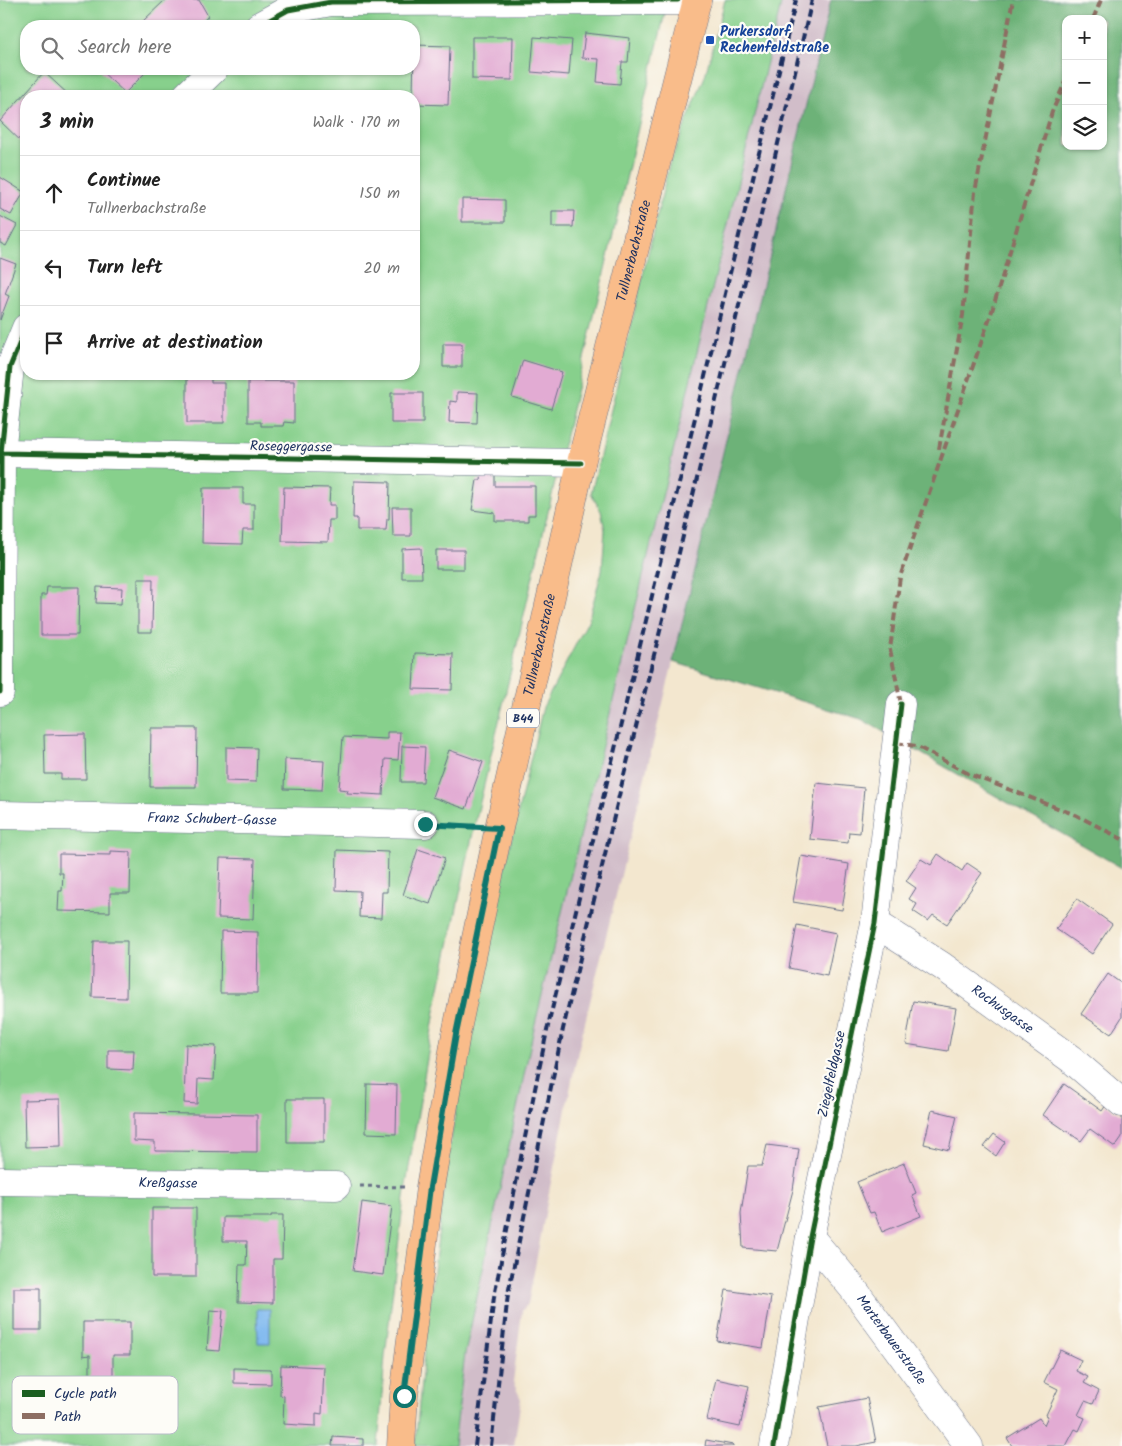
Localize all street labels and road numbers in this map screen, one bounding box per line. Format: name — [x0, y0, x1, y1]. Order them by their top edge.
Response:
street label: Tullnerbachstraße — [611, 197, 658, 304]
street label: Roseggergasse — [250, 435, 333, 459]
street label: Tullnerbachstraße — [518, 591, 562, 698]
road number: B44 — [507, 708, 539, 728]
street label: Franz Schubert-Gasse — [147, 807, 278, 832]
street label: Rochusgasse — [967, 979, 1039, 1040]
street label: Ziegelfeldgasse — [812, 1028, 852, 1119]
street label: Kreßgasse — [138, 1172, 198, 1195]
street label: Marterbauerstraße — [850, 1290, 932, 1390]

